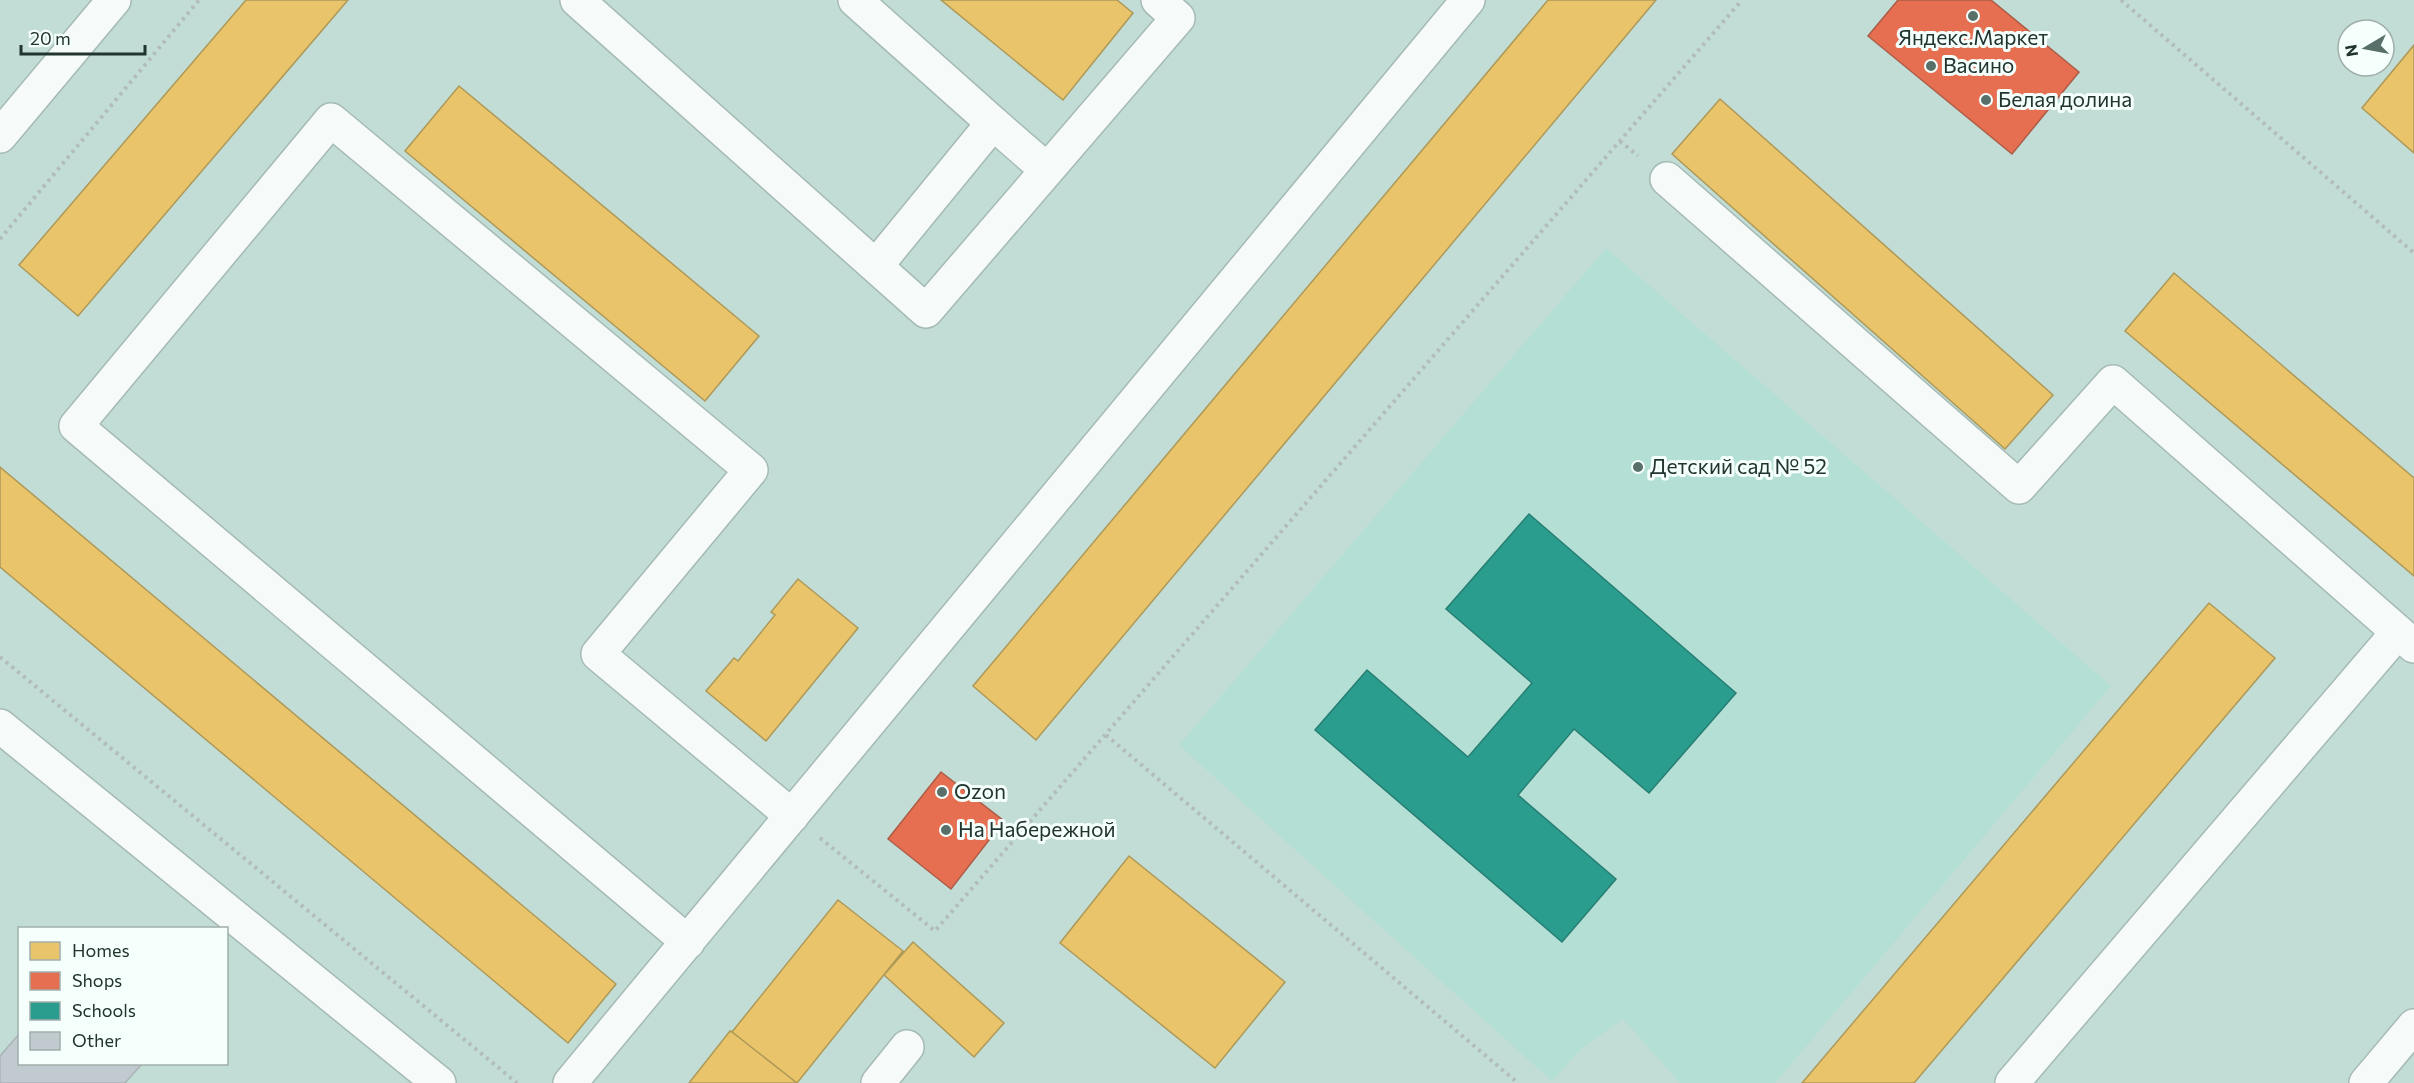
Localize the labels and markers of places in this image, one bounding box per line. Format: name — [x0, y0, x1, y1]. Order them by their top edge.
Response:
marker: Яндекс.Маркет — [1966, 9, 1980, 23]
place label: Яндекс.Маркет — [1898, 24, 2048, 49]
place label: Васино — [1943, 52, 2014, 77]
marker: Васино — [1924, 59, 1938, 73]
place label: Белая долина — [1998, 86, 2132, 111]
marker: Белая долина — [1979, 93, 1993, 107]
place label: Детский сад № 52 — [1650, 453, 1827, 478]
marker: Детский сад № 52 — [1631, 460, 1645, 474]
place label: Ozon — [954, 778, 1006, 803]
marker: Ozon — [935, 785, 949, 799]
place label: На Набережной — [958, 816, 1116, 841]
marker: На Набережной — [939, 823, 953, 837]

